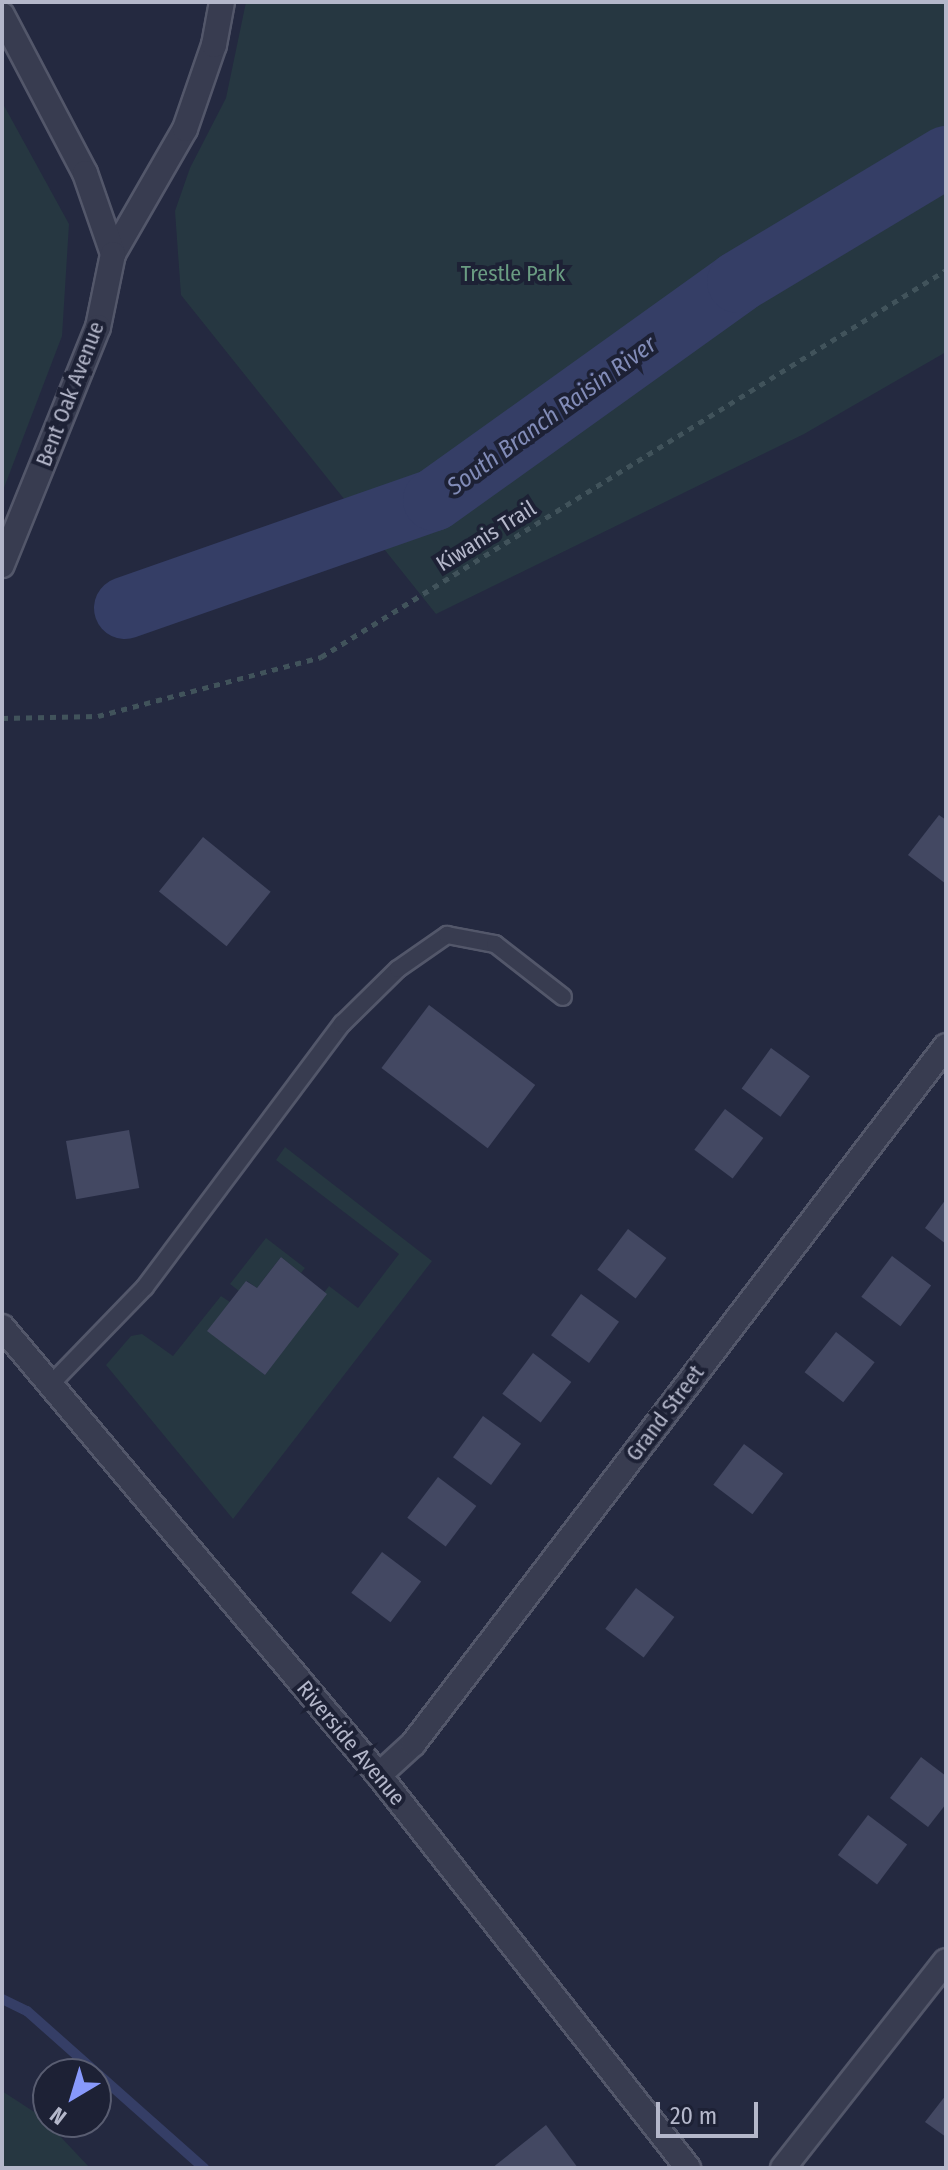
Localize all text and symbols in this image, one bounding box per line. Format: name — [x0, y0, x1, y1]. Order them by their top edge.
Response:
park label: Trestle Park — [461, 261, 565, 287]
street label: Bent Oak Avenue — [30, 318, 110, 470]
water label: South Branch Raisin River — [442, 330, 662, 502]
street label: Kiwanis Trail — [431, 495, 541, 577]
street label: Grand Street — [620, 1360, 710, 1466]
street label: Riverside Avenue — [291, 1675, 411, 1811]
north arrow — [32, 2058, 112, 2138]
scale bar — [660, 2086, 762, 2136]
text: N — [45, 2101, 72, 2130]
text: 20 m — [670, 2102, 717, 2130]

